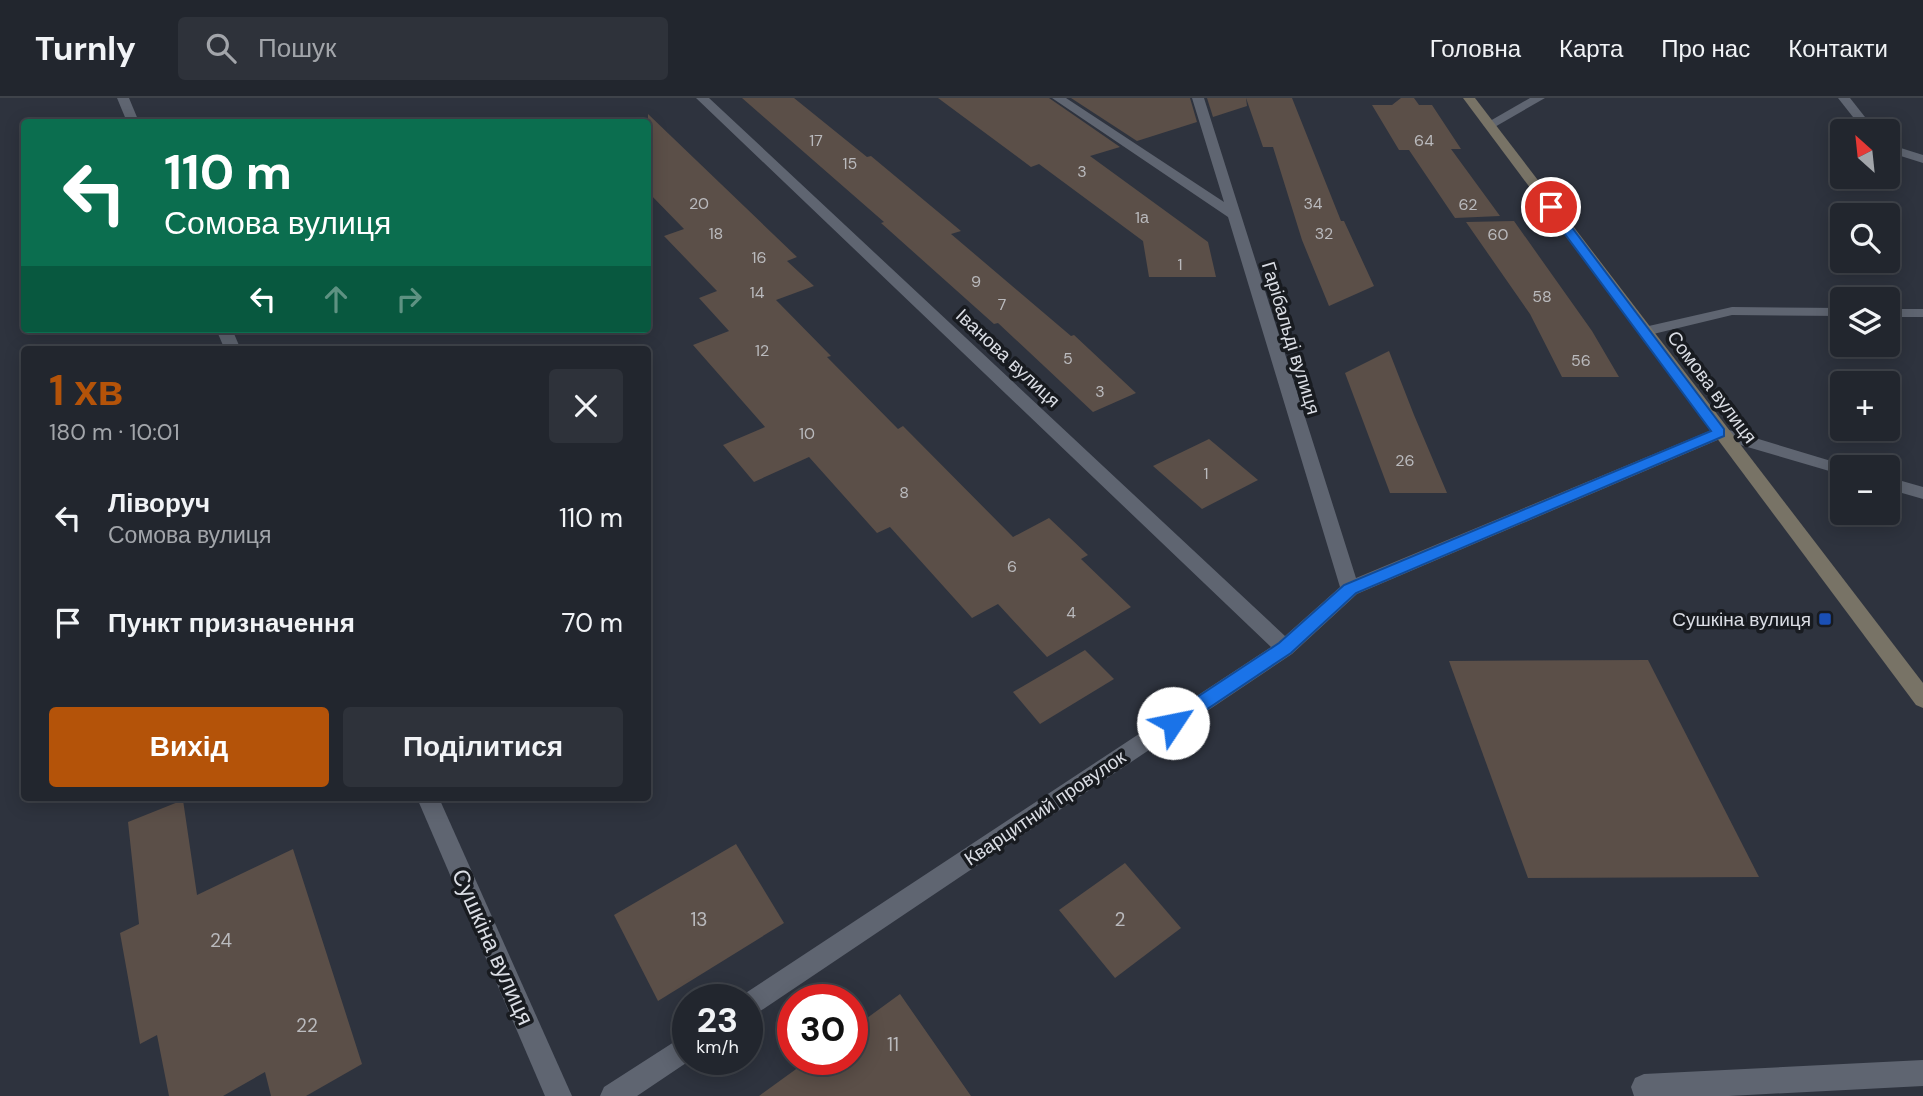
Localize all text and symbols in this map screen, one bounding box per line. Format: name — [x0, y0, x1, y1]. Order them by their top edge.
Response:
search box — [178, 17, 668, 80]
text: Turnly — [35, 27, 136, 70]
icon: search — [202, 29, 240, 67]
text: Пошук — [258, 31, 336, 65]
text: Головна — [1430, 33, 1521, 64]
text: Карта — [1559, 33, 1623, 64]
text: Про нас — [1661, 33, 1750, 64]
text: Контакти — [1788, 33, 1888, 64]
north arrow — [1830, 119, 1900, 189]
map controls — [1830, 119, 1900, 525]
house number: 17 — [809, 130, 823, 151]
house number: 64 — [1414, 130, 1434, 151]
text: 110 m — [164, 140, 292, 204]
icon: left — [49, 147, 140, 238]
house number: 15 — [843, 153, 857, 174]
house number: 3 — [1077, 161, 1087, 182]
pin — [1521, 177, 1581, 237]
icon: arrive — [1532, 188, 1570, 226]
house number: 20 — [689, 193, 709, 214]
house number: 34 — [1303, 193, 1323, 214]
house number: 62 — [1459, 194, 1477, 215]
text: Сомова вулиця — [164, 202, 391, 244]
button: search — [1830, 203, 1900, 273]
house number: 1а — [1135, 207, 1149, 228]
house number: 18 — [709, 223, 723, 244]
house number: 32 — [1315, 223, 1333, 244]
house number: 60 — [1488, 224, 1509, 245]
house number: 16 — [751, 247, 767, 268]
house number: 1 — [1178, 254, 1183, 275]
street label: Гарібальді вулиця — [1256, 259, 1326, 417]
house number: 9 — [971, 271, 981, 292]
icon: left — [244, 280, 282, 318]
icon: ahead — [317, 280, 355, 318]
icon: right — [390, 280, 428, 318]
house number: 14 — [750, 282, 765, 303]
house number: 58 — [1532, 286, 1552, 307]
button: layers — [1830, 287, 1900, 357]
house number: 7 — [998, 294, 1006, 315]
street label: Іванова вулиця — [951, 303, 1065, 413]
street label: Сомова вулиця — [1661, 326, 1763, 448]
house number: 12 — [755, 340, 769, 361]
house number: 5 — [1063, 348, 1073, 369]
house number: 56 — [1571, 350, 1591, 371]
text: 1 хв — [49, 363, 123, 418]
button: close — [549, 369, 623, 443]
button: + — [1830, 371, 1900, 441]
house number: 3 — [1095, 381, 1105, 402]
text: 180 m · 10:01 — [49, 417, 180, 447]
house number: 10 — [799, 423, 815, 444]
house number: 26 — [1395, 450, 1415, 471]
button: − — [1830, 455, 1900, 525]
house number: 1 — [1204, 463, 1209, 484]
house number: 8 — [899, 482, 909, 503]
text: Ліворуч — [108, 486, 210, 520]
icon: left — [49, 499, 87, 537]
text: 110 m — [559, 501, 623, 535]
text: Сомова вулиця — [108, 520, 271, 550]
house number: 6 — [1007, 556, 1017, 577]
house number: 4 — [1066, 602, 1076, 623]
icon: arrive — [49, 604, 87, 642]
text: Пункт призначення — [108, 606, 355, 640]
text: 70 m — [562, 606, 623, 640]
place label: Сушкіна вулиця — [1672, 607, 1811, 632]
marker: Сушкіна вулиця — [1817, 611, 1833, 627]
position arrow — [1136, 686, 1210, 760]
button: Вихід — [49, 707, 329, 787]
button: Поділитися — [343, 707, 623, 787]
street label: Кварцитний провулок — [959, 744, 1131, 871]
street label: Сушкіна вулиця — [445, 864, 541, 1030]
house number: 13 — [690, 907, 708, 932]
house number: 2 — [1115, 907, 1126, 932]
house number: 24 — [210, 928, 232, 953]
speed limit sign: 30 — [777, 984, 868, 1075]
text: 23 — [697, 997, 738, 1043]
house number: 22 — [296, 1013, 318, 1038]
house number: 11 — [887, 1032, 899, 1057]
text: km/h — [696, 1035, 739, 1059]

